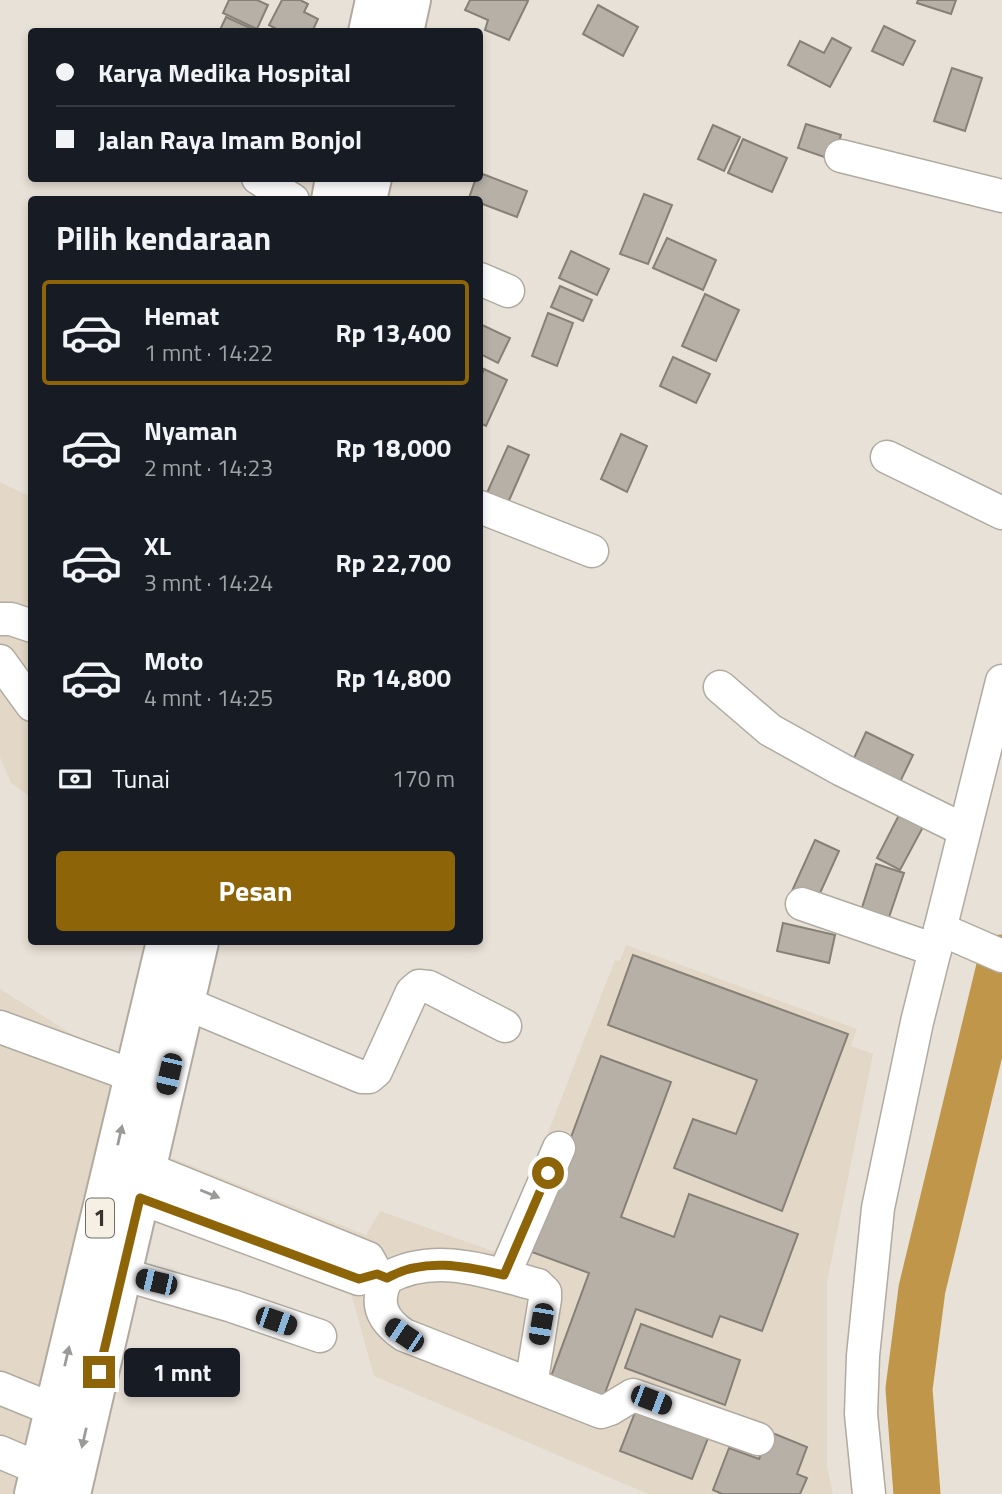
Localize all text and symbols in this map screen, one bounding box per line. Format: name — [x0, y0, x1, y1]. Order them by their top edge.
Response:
text: Karya Medika Hospital — [98, 53, 351, 92]
text: Jalan Raya Imam Bonjol — [98, 120, 362, 159]
text: Pilih kendaraan — [56, 214, 271, 262]
text: Hemat — [144, 296, 219, 335]
icon: car — [60, 301, 123, 364]
text: Rp 13,400 — [335, 313, 451, 352]
text: 1 mnt · 14:22 — [144, 335, 273, 370]
text: Nyaman — [144, 411, 238, 450]
icon: car — [60, 416, 123, 479]
text: Rp 18,000 — [335, 428, 451, 467]
text: 2 mnt · 14:23 — [144, 450, 273, 485]
text: XL — [144, 526, 171, 565]
icon: car — [60, 531, 123, 594]
text: Rp 22,700 — [335, 543, 451, 582]
text: 3 mnt · 14:24 — [144, 565, 273, 600]
text: Moto — [144, 641, 203, 680]
icon: car — [60, 646, 123, 709]
text: Rp 14,800 — [335, 658, 451, 697]
text: 4 mnt · 14:25 — [144, 680, 273, 715]
text: Tunai — [112, 759, 170, 798]
icon: cash — [56, 760, 94, 798]
text: 170 m — [392, 761, 455, 796]
button: Pesan — [56, 851, 455, 931]
car — [155, 1051, 184, 1097]
one-way arrow — [115, 1124, 126, 1146]
route start — [532, 1157, 564, 1189]
one-way arrow — [199, 1189, 220, 1200]
road number: 1 — [86, 1198, 114, 1238]
car — [134, 1267, 179, 1297]
car — [528, 1301, 555, 1347]
car — [253, 1304, 300, 1338]
car — [381, 1315, 428, 1355]
one-way arrow — [62, 1345, 73, 1367]
callout: 1 mnt — [124, 1348, 239, 1396]
text: 1 mnt — [153, 1355, 211, 1390]
route end — [83, 1356, 115, 1388]
car — [628, 1383, 675, 1417]
one-way arrow — [78, 1427, 89, 1449]

